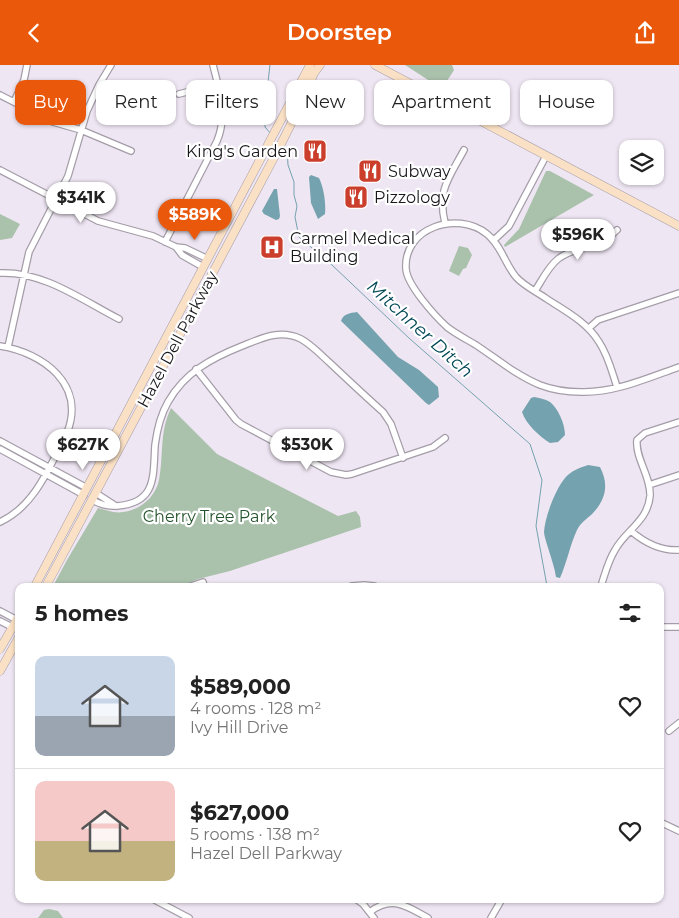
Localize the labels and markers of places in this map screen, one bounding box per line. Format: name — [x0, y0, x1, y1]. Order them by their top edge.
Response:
restaurant icon: King's Garden — [302, 138, 328, 164]
place label: King's Garden — [186, 142, 298, 161]
restaurant icon: Subway — [357, 158, 383, 184]
place label: Subway — [388, 162, 451, 181]
pin: $341K — [46, 181, 116, 224]
restaurant icon: Pizzology — [343, 184, 369, 210]
place label: Pizzology — [374, 188, 450, 207]
pin: $589K — [160, 199, 230, 241]
pin: $596K — [543, 219, 613, 261]
place label: Carmel Medical Building — [290, 229, 415, 266]
hospital icon: Carmel Medical Building — [259, 234, 285, 260]
pin: $627K — [48, 429, 118, 471]
pin: $530K — [272, 429, 342, 471]

